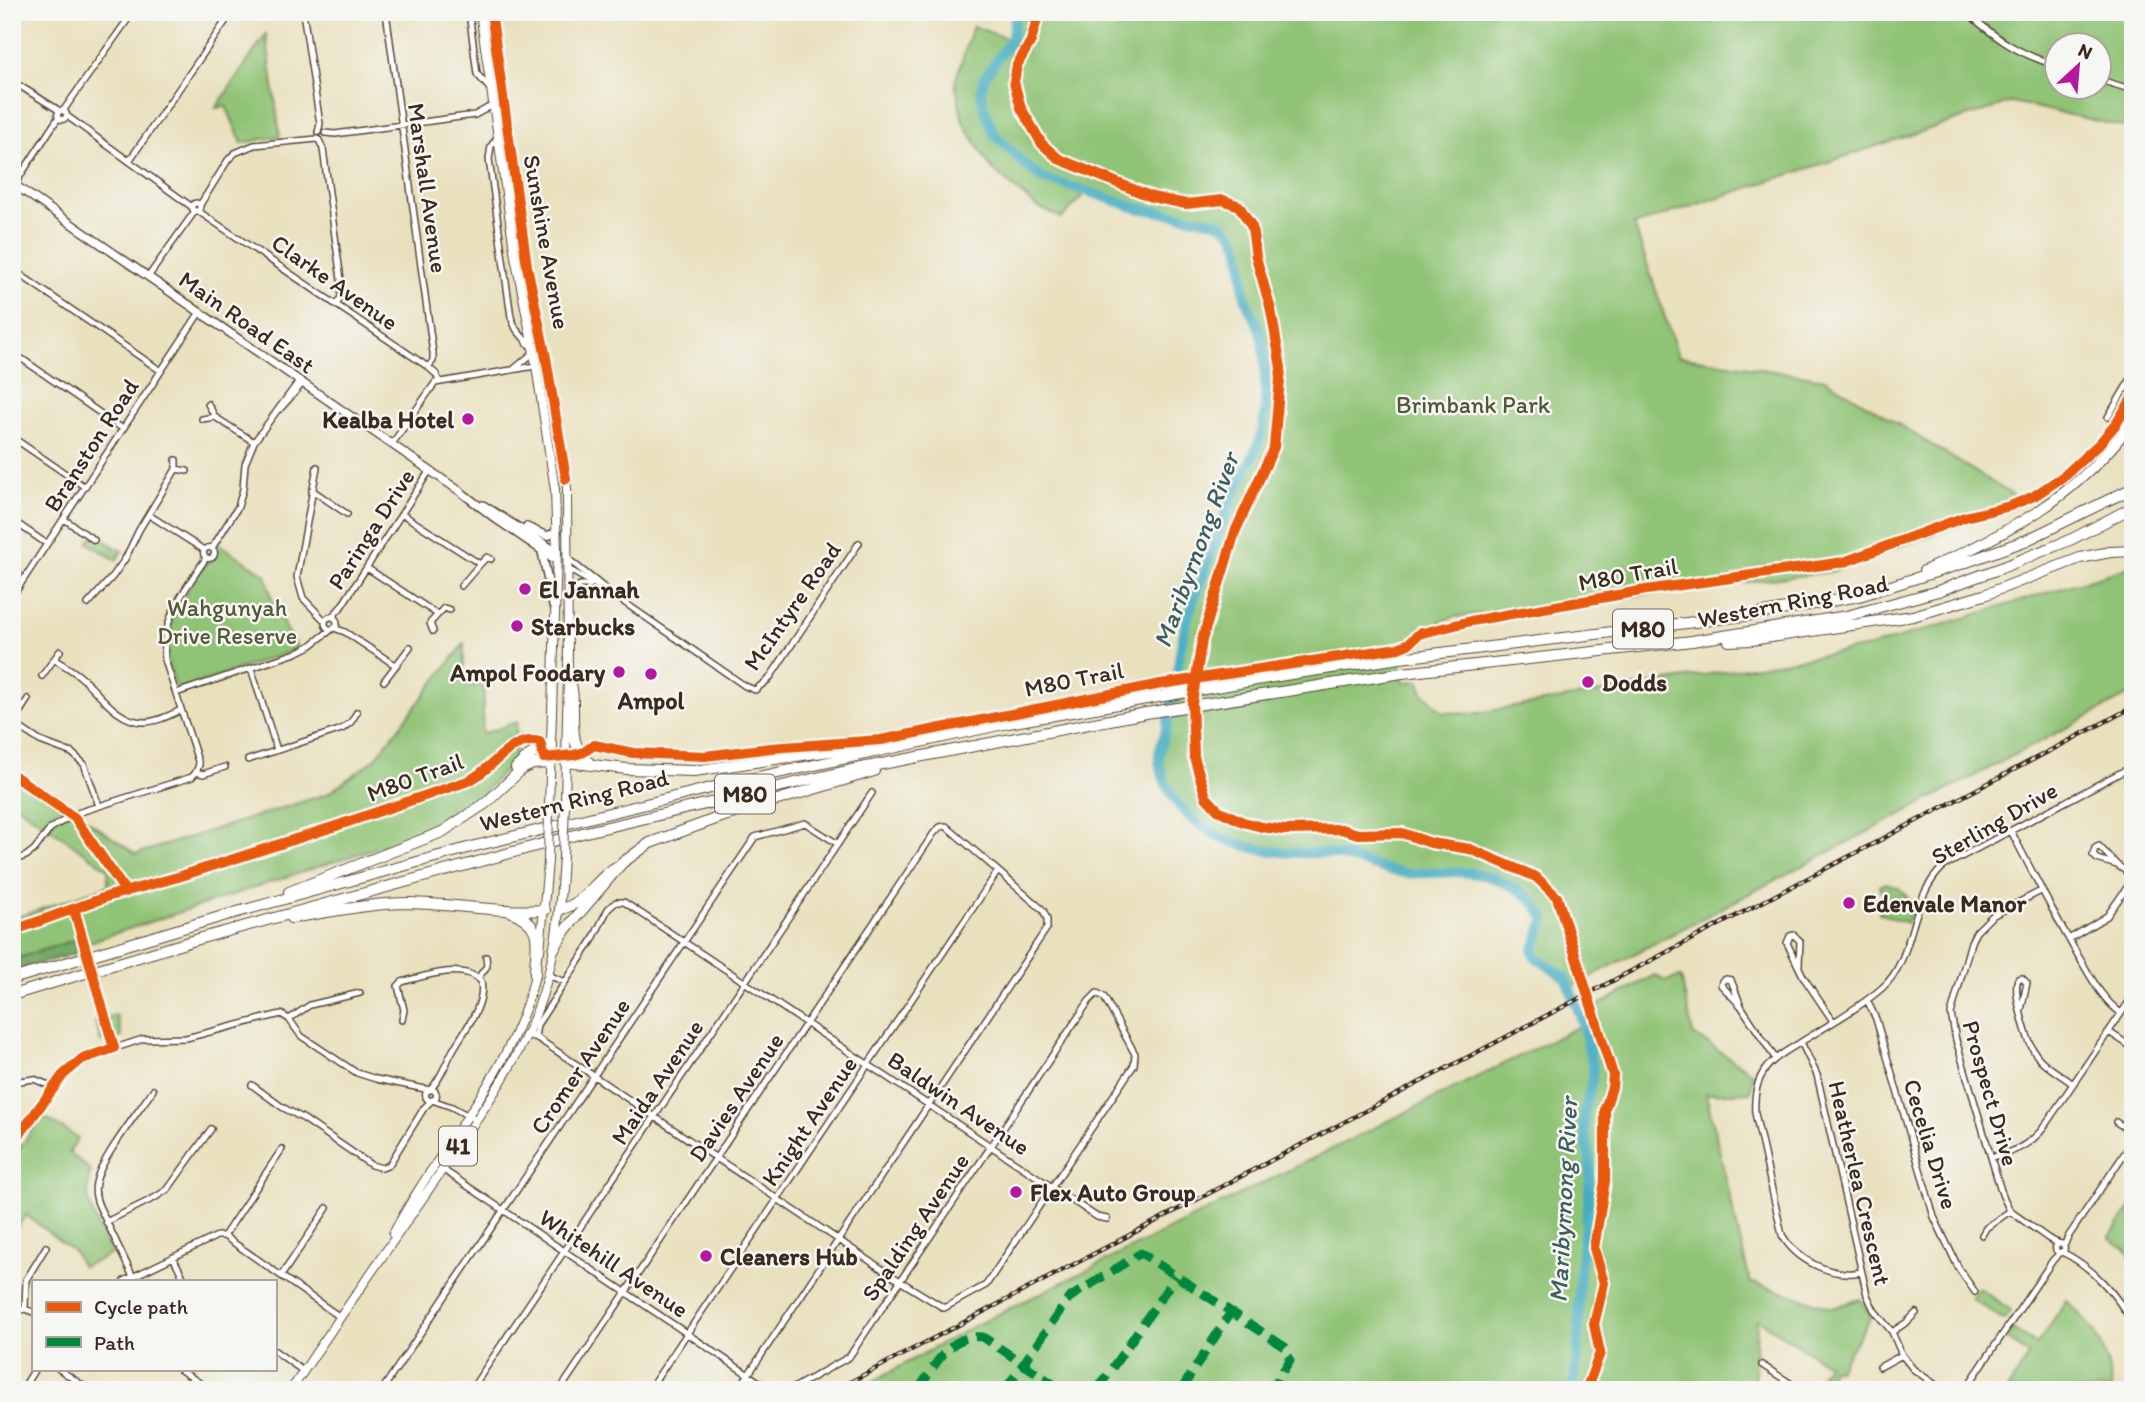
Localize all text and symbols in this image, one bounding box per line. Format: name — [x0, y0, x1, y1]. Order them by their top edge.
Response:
north arrow — [2044, 32, 2114, 102]
text: N — [2074, 38, 2096, 64]
street label: Marshall Avenue — [402, 101, 454, 275]
street label: Sunshine Avenue — [517, 153, 577, 331]
street label: Clarke Avenue — [266, 228, 404, 336]
street label: Main Road East — [173, 264, 321, 380]
street label: Branston Road — [37, 373, 145, 517]
park label: Brimbank Park — [1396, 390, 1551, 419]
place label: Kealba Hotel — [322, 405, 454, 434]
marker: Kealba Hotel — [460, 411, 476, 427]
water label: Maribyrnong River — [1146, 446, 1247, 652]
street label: Paringa Drive — [321, 463, 421, 595]
street label: McIntyre Road — [737, 536, 847, 676]
street label: M80 Trail — [1576, 551, 1680, 597]
street label: Western Ring Road — [1695, 568, 1891, 634]
place label: El Jannah — [539, 575, 640, 604]
marker: El Jannah — [517, 581, 533, 597]
park label: Wahgunyah Drive Reserve — [157, 593, 297, 650]
road number: M80 — [1613, 610, 1673, 649]
place label: Starbucks — [531, 612, 635, 641]
marker: Starbucks — [509, 618, 525, 634]
street label: M80 Trail — [1022, 655, 1126, 703]
place label: Ampol Foodary — [449, 658, 606, 688]
marker: Ampol Foodary — [611, 664, 627, 680]
marker: Ampol — [643, 666, 659, 682]
place label: Dodds — [1602, 668, 1667, 697]
marker: Dodds — [1580, 674, 1596, 690]
place label: Ampol — [617, 686, 684, 716]
street label: M80 Trail — [363, 746, 467, 808]
street label: Western Ring Road — [476, 762, 672, 838]
road number: M80 — [715, 774, 775, 814]
street label: Sterling Drive — [1926, 775, 2062, 871]
place label: Edenvale Manor — [1863, 889, 2027, 918]
marker: Edenvale Manor — [1841, 895, 1857, 911]
street label: Cromer Avenue — [524, 992, 636, 1140]
street label: Maida Avenue — [604, 1014, 710, 1150]
street label: Prospect Drive — [1956, 1017, 2026, 1169]
street label: Davies Avenue — [682, 1027, 790, 1167]
street label: Baldwin Avenue — [882, 1045, 1036, 1161]
street label: Knight Avenue — [755, 1051, 863, 1191]
street label: Cecelia Drive — [1897, 1075, 1965, 1213]
street label: Heatherlea Crescent — [1822, 1078, 1898, 1288]
water label: Maribyrnong River — [1542, 1094, 1584, 1303]
road number: 41 — [439, 1126, 477, 1166]
street label: Spalding Avenue — [855, 1148, 975, 1306]
place label: Flex Auto Group — [1030, 1178, 1196, 1208]
marker: Flex Auto Group — [1008, 1184, 1024, 1200]
street label: Whitehill Avenue — [534, 1202, 694, 1324]
place label: Cleaners Hub — [720, 1242, 858, 1271]
marker: Cleaners Hub — [698, 1248, 714, 1264]
legend — [32, 1280, 276, 1370]
text: Cycle path — [94, 1294, 188, 1319]
text: Path — [94, 1330, 135, 1355]

